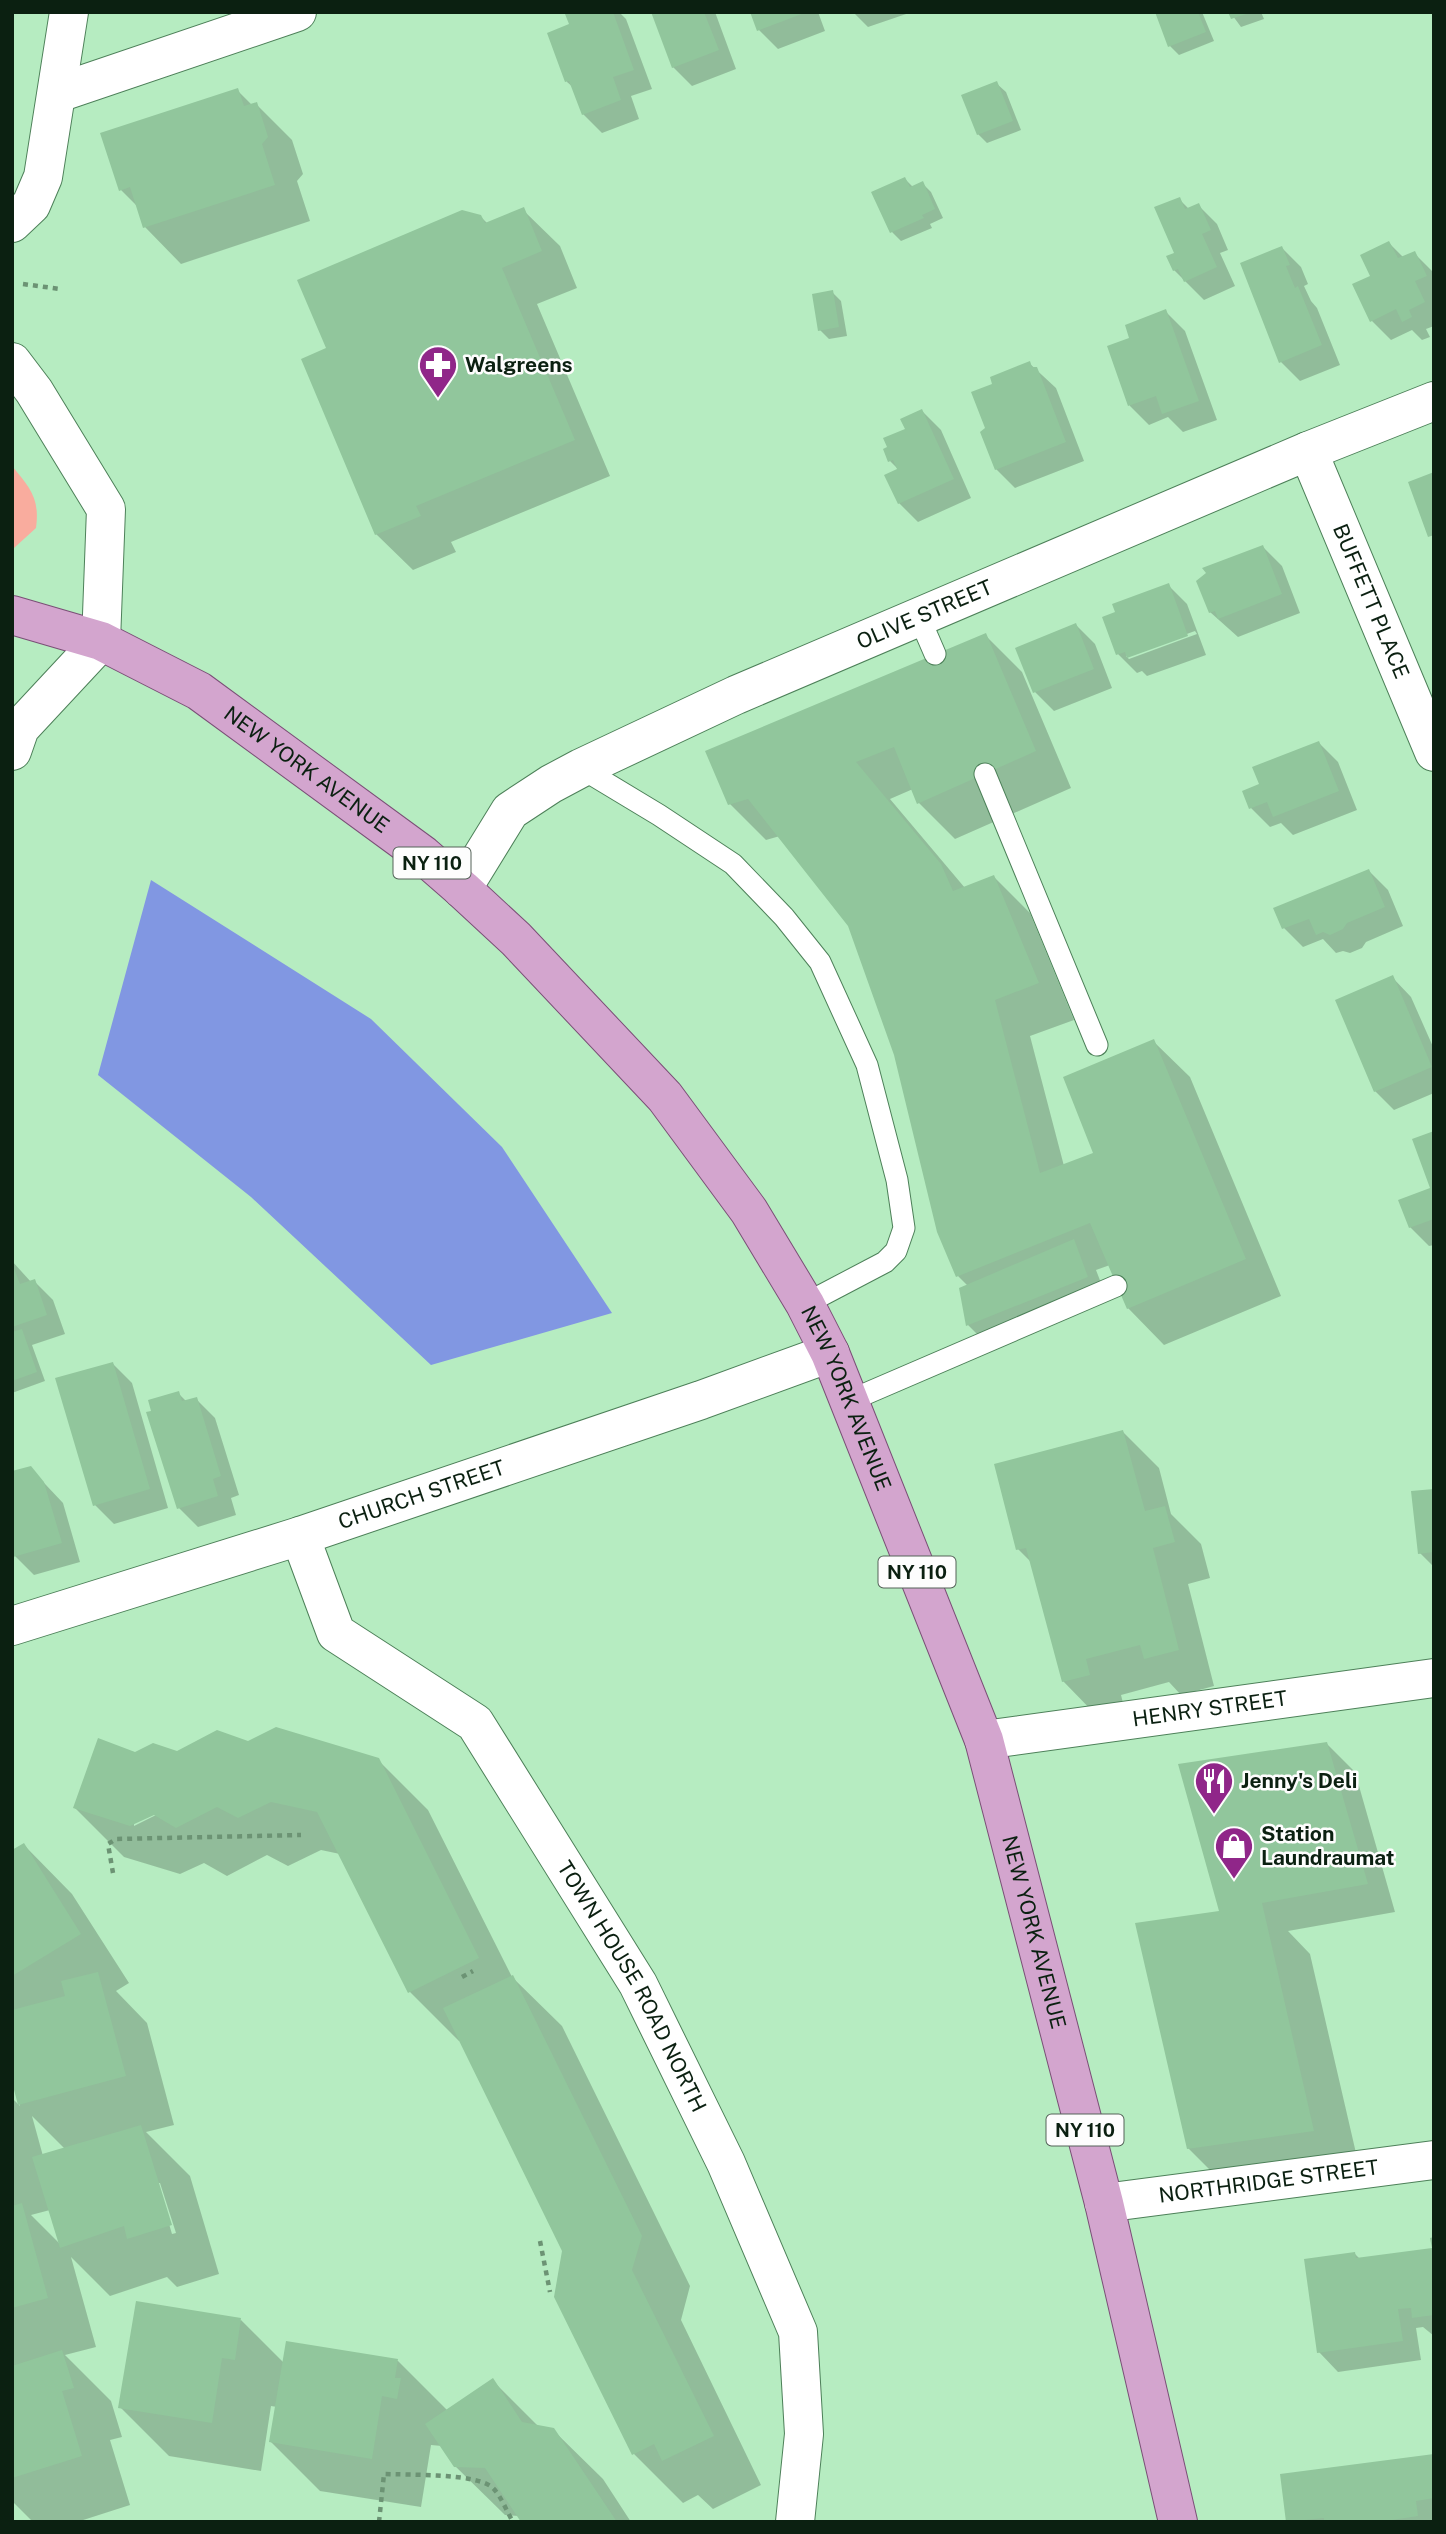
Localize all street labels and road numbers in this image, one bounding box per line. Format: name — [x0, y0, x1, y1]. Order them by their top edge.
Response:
street label: BUFFETT PLACE — [1328, 520, 1415, 682]
street label: OLIVE STREET — [853, 574, 996, 654]
street label: NEW YORK AVENUE — [219, 701, 394, 838]
road number: NY 110 — [394, 848, 471, 878]
street label: NEW YORK AVENUE — [796, 1301, 897, 1494]
street label: CHURCH STREET — [335, 1455, 508, 1534]
road number: NY 110 — [878, 1556, 956, 1588]
street label: HENRY STREET — [1131, 1685, 1289, 1731]
street label: NEW YORK AVENUE — [997, 1833, 1071, 2031]
street label: TOWN HOUSE ROAD NORTH — [552, 1856, 712, 2116]
road number: NY 110 — [1046, 2114, 1124, 2146]
street label: NORTHRIDGE STREET — [1157, 2154, 1380, 2208]

